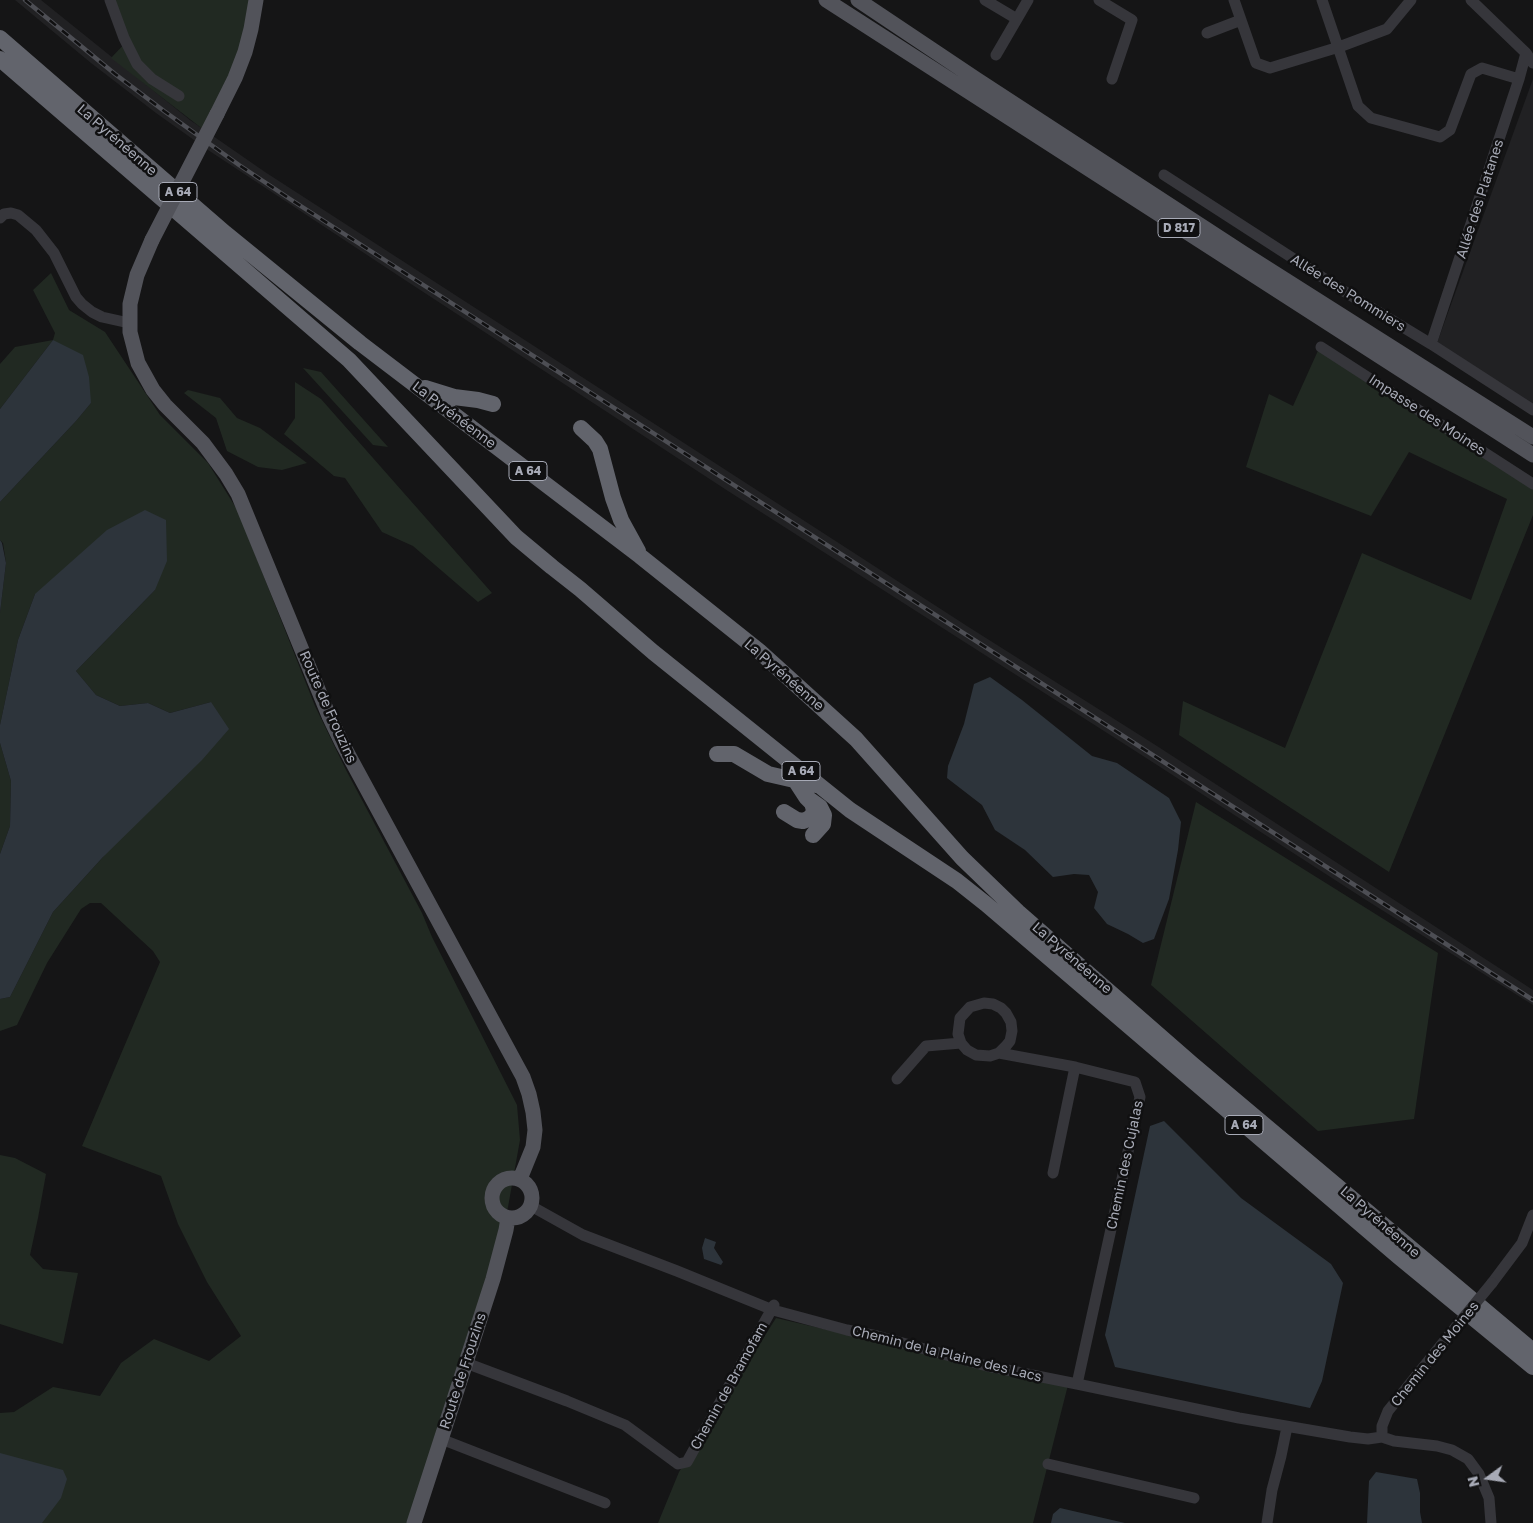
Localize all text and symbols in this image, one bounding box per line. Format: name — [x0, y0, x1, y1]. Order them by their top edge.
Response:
street label: La Pyrénéenne — [74, 101, 160, 179]
street label: Allée des Platanes — [1453, 137, 1507, 261]
road number: A 64 — [159, 182, 197, 202]
road number: D 817 — [1158, 218, 1200, 238]
street label: Allée des Pommiers — [1287, 251, 1409, 335]
street label: Impasse des Moines — [1365, 371, 1489, 459]
street label: La Pyrénéenne — [409, 378, 499, 452]
road number: A 64 — [509, 462, 547, 481]
street label: La Pyrénéenne — [741, 636, 827, 714]
street label: Route de Frouzins — [296, 648, 360, 766]
road number: A 64 — [782, 761, 820, 780]
street label: La Pyrénéenne — [1029, 919, 1115, 997]
street label: Chemin des Cujalas — [1103, 1099, 1147, 1231]
road number: A 64 — [1225, 1116, 1263, 1134]
street label: La Pyrénéenne — [1337, 1183, 1423, 1261]
street label: Chemin des Moines — [1387, 1298, 1483, 1410]
street label: Route de Frouzins — [436, 1311, 490, 1431]
street label: Chemin de Bramofam — [687, 1319, 771, 1453]
street label: Chemin de la Plaine des Lacs — [850, 1322, 1044, 1386]
north arrow — [1463, 1453, 1513, 1503]
text: N — [1463, 1475, 1482, 1489]

